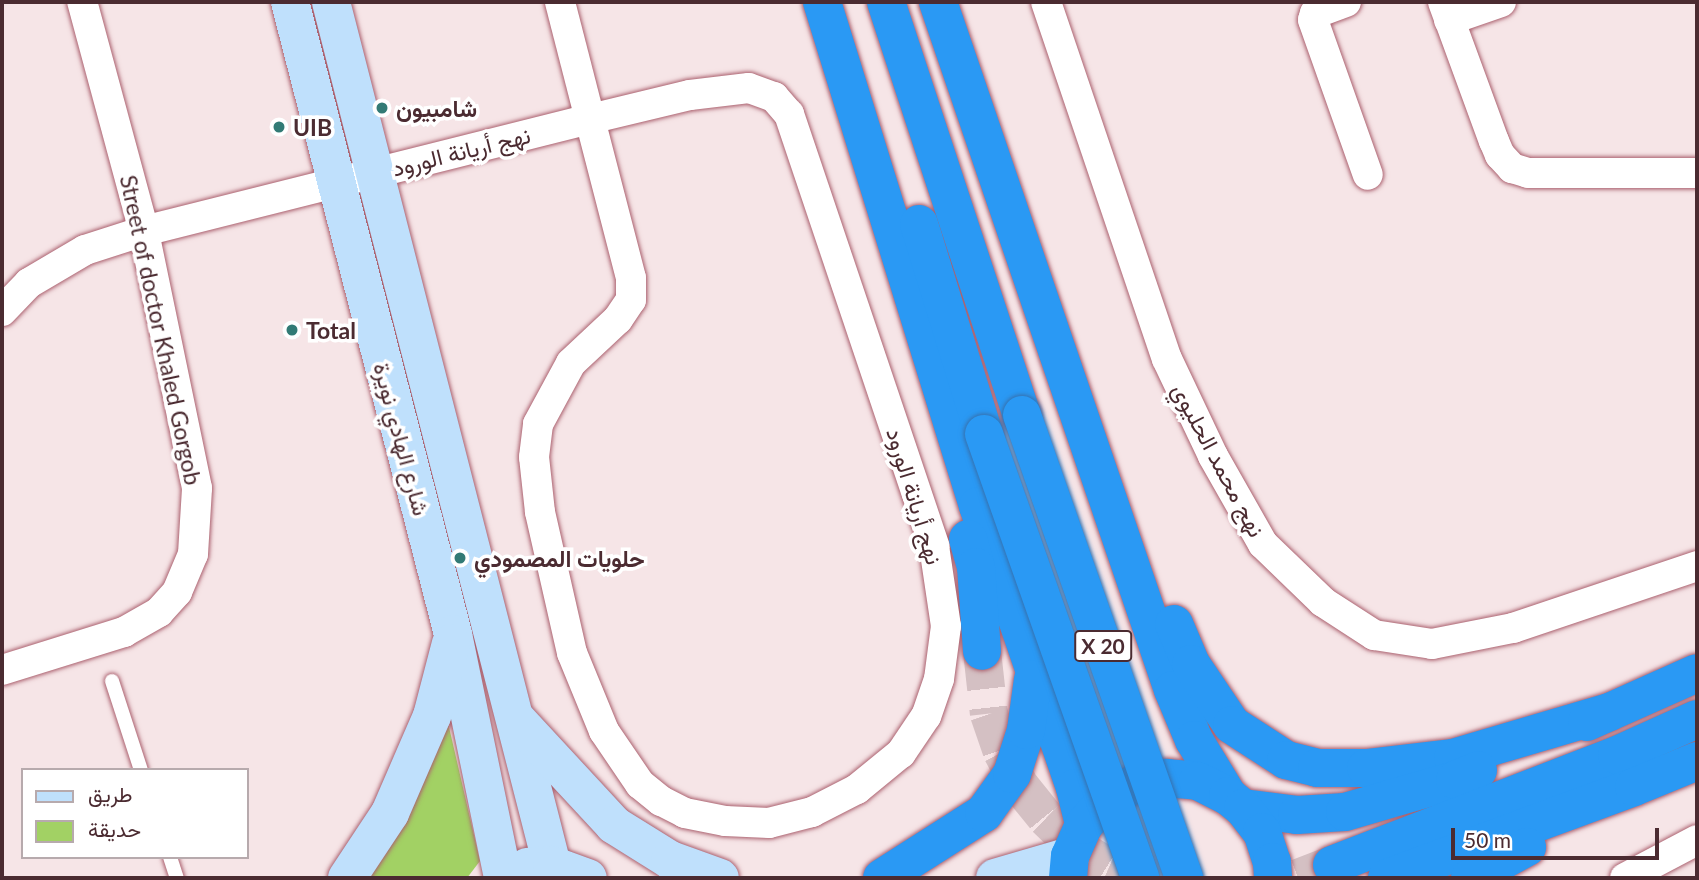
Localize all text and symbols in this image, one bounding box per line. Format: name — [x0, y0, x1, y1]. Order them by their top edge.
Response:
place label: شامبيون — [396, 94, 477, 122]
marker: شامبيون — [374, 100, 390, 116]
place label: UIB — [293, 113, 332, 141]
marker: UIB — [271, 119, 287, 135]
street label: نهج أريانة الورود — [389, 121, 533, 181]
street label: Street of doctor Khaled Gorgob — [115, 172, 207, 488]
place label: Total — [306, 316, 356, 344]
marker: Total — [284, 322, 300, 338]
street label: شارع الهادي نويرة — [368, 359, 436, 519]
street label: نهج محمد الحليوي — [1167, 378, 1271, 542]
street label: نهج أريانة الورود — [881, 424, 949, 568]
place label: حلويات المصمودي — [474, 544, 645, 572]
marker: حلويات المصمودي — [452, 550, 468, 566]
road number: X 20 — [1073, 628, 1133, 664]
legend — [21, 768, 248, 859]
text: طريق — [88, 781, 133, 806]
scale bar — [1454, 814, 1662, 858]
text: حديقة — [88, 816, 141, 841]
text: 50 m — [1464, 827, 1511, 852]

